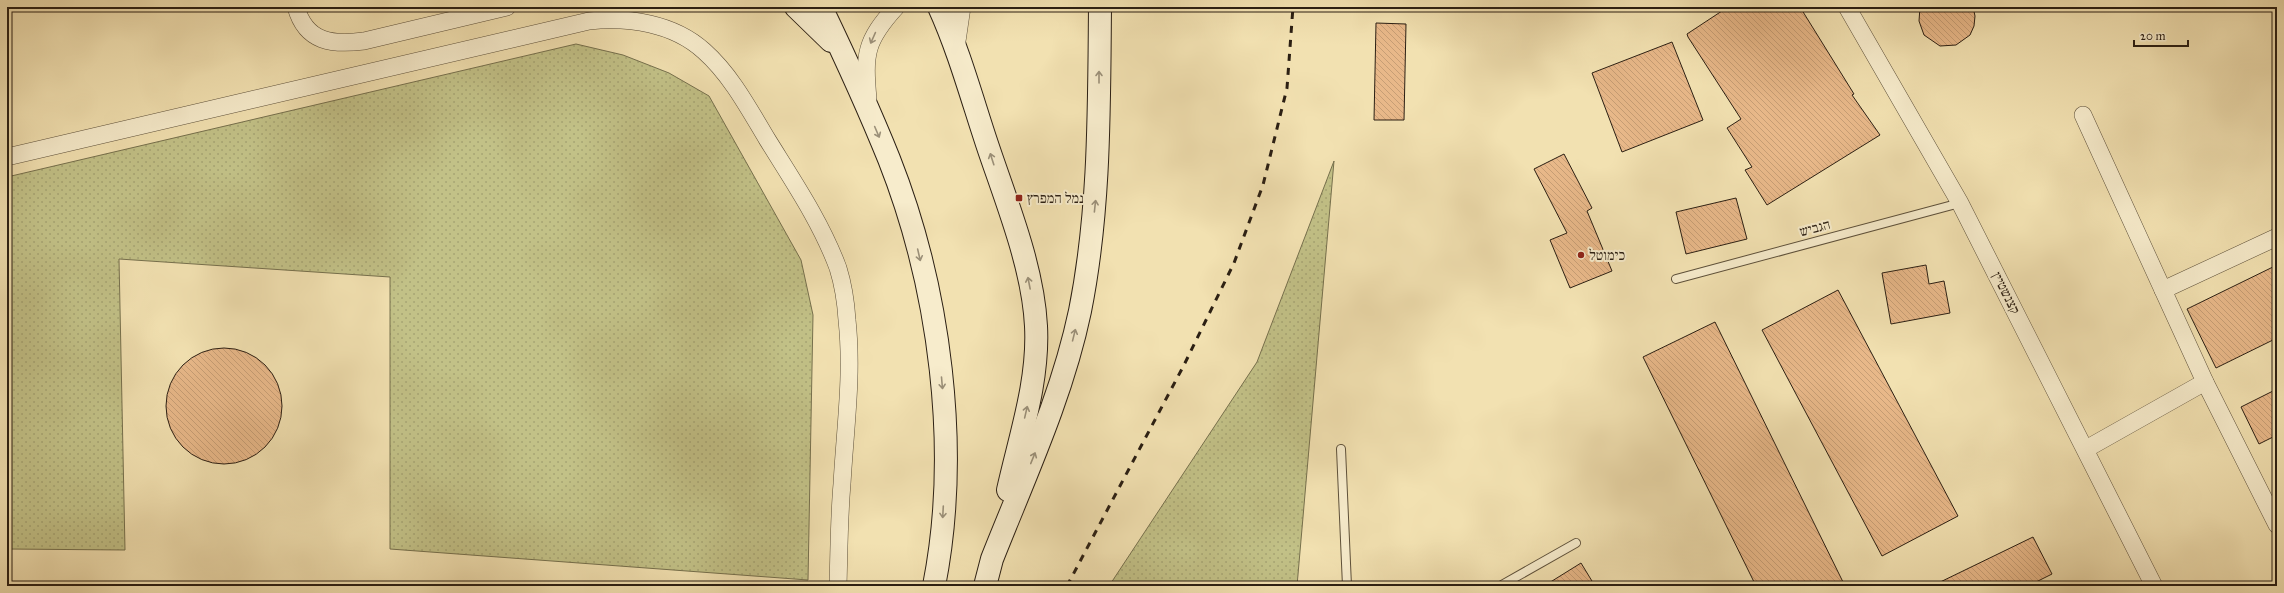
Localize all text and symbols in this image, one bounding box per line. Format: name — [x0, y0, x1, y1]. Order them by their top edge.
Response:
scale bar — [2134, 22, 2188, 48]
text: 20 m — [2140, 29, 2166, 43]
one-way arrow — [868, 31, 876, 43]
one-way arrow — [1095, 71, 1103, 84]
one-way arrow — [874, 125, 882, 137]
one-way arrow — [988, 153, 995, 166]
place label: נמל המפרץ — [1027, 190, 1084, 207]
marker: נמל המפרץ — [1014, 193, 1024, 203]
one-way arrow — [1091, 200, 1098, 213]
street label: הגביש — [1798, 216, 1832, 240]
place label: כימוטל — [1589, 247, 1625, 264]
one-way arrow — [916, 248, 924, 261]
marker: כימוטל — [1576, 250, 1586, 260]
street label: קצנשטיין — [1988, 269, 2024, 317]
one-way arrow — [1025, 277, 1033, 290]
one-way arrow — [1071, 328, 1078, 341]
one-way arrow — [938, 376, 945, 389]
one-way arrow — [1023, 406, 1030, 419]
one-way arrow — [1029, 452, 1037, 464]
one-way arrow — [939, 505, 946, 518]

